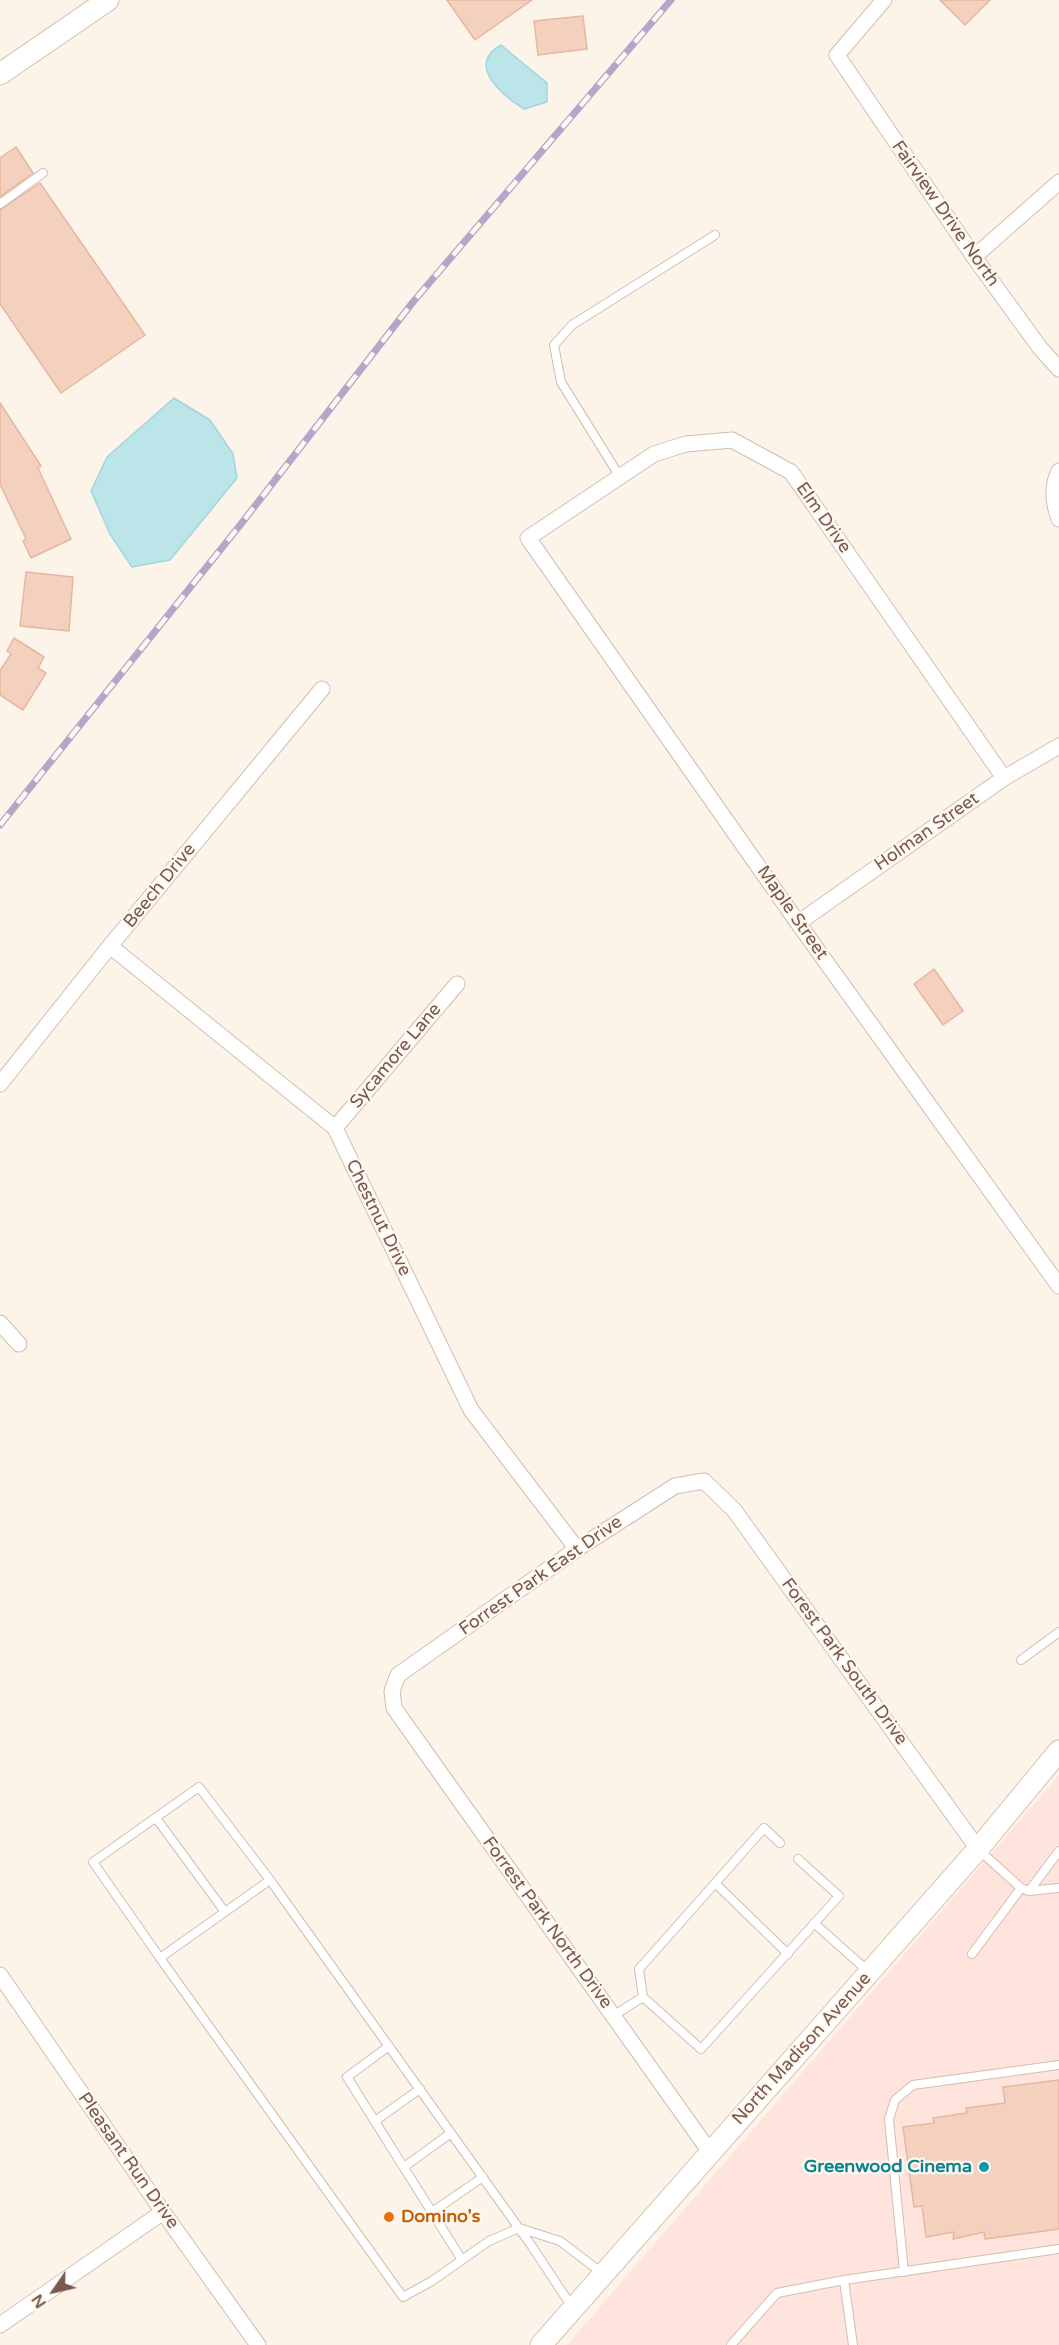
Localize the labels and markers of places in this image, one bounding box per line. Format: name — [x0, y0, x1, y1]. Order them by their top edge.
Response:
place label: Greenwood Cinema — [804, 2156, 972, 2178]
marker: Greenwood Cinema — [977, 2160, 991, 2174]
place label: Domino's — [401, 2206, 480, 2228]
marker: Domino's — [382, 2210, 396, 2224]

